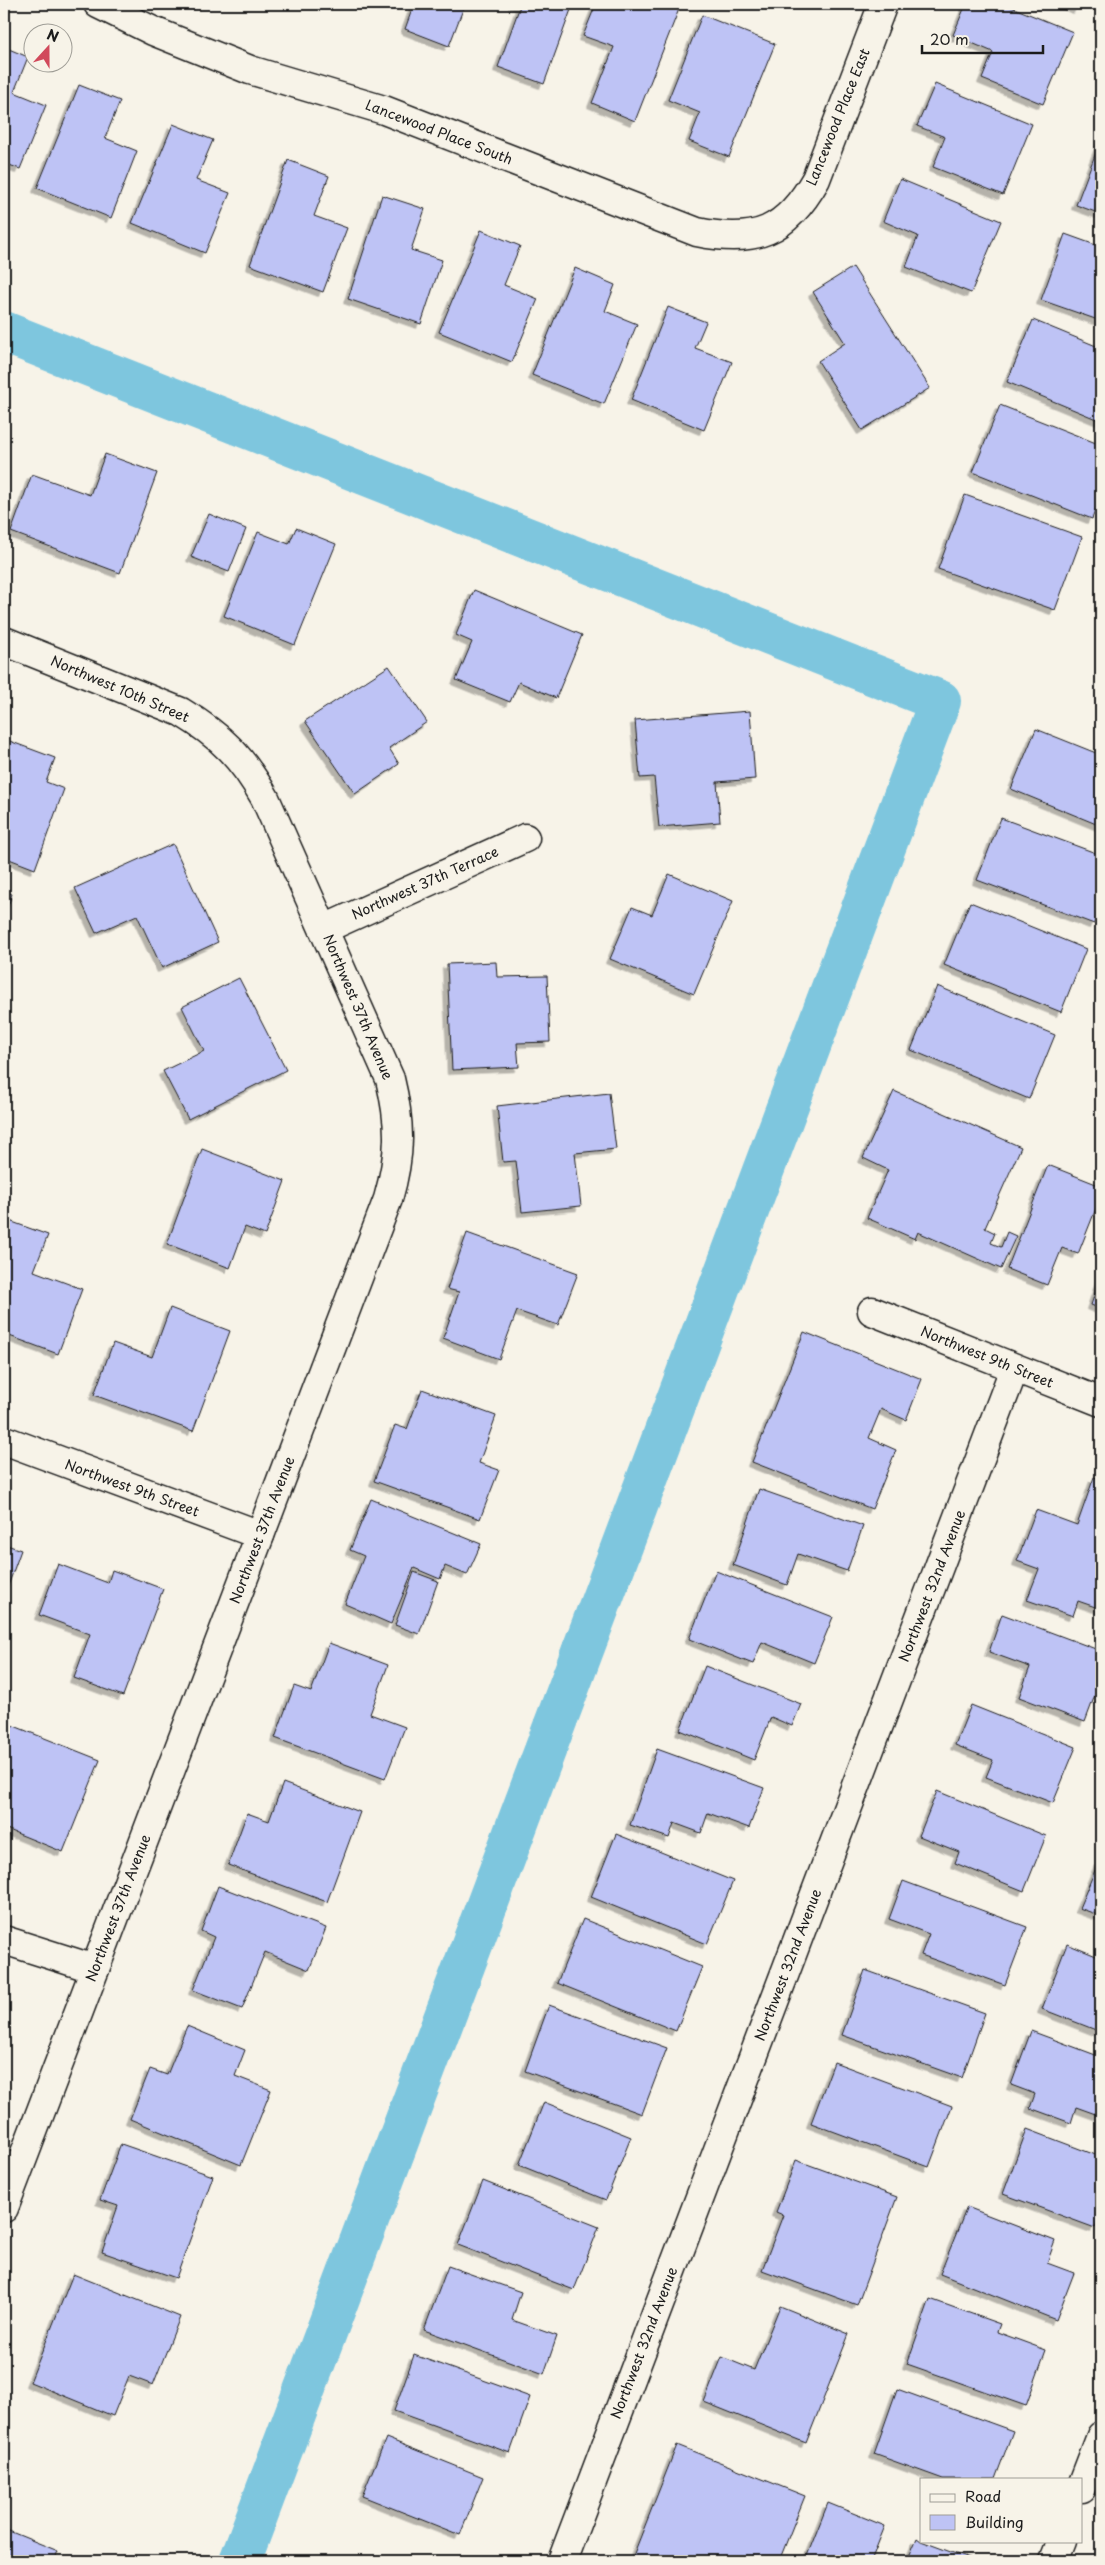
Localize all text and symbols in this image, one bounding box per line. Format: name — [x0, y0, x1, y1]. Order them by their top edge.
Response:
north arrow — [22, 22, 72, 72]
scale bar — [922, 22, 1044, 54]
text: N — [44, 24, 62, 47]
text: 20 m — [930, 27, 969, 50]
street label: Lancewood Place East — [800, 45, 875, 189]
street label: Lancewood Place South — [363, 94, 516, 169]
street label: Northwest 10th Street — [48, 650, 193, 727]
street label: Northwest 37th Terrace — [348, 841, 502, 924]
street label: Northwest 37th Avenue — [318, 931, 399, 1083]
street label: Northwest 9th Street — [918, 1320, 1057, 1393]
street label: Northwest 9th Street — [62, 1453, 203, 1522]
street label: Northwest 37th Avenue — [224, 1453, 299, 1607]
street label: Northwest 32nd Avenue — [893, 1506, 970, 1665]
street label: Northwest 37th Avenue — [80, 1831, 155, 1985]
street label: Northwest 32nd Avenue — [749, 1885, 826, 2044]
street label: Northwest 32nd Avenue — [605, 2263, 682, 2422]
legend — [920, 2478, 1082, 2542]
text: Road — [965, 2484, 1001, 2507]
text: Building — [965, 2510, 1024, 2533]

